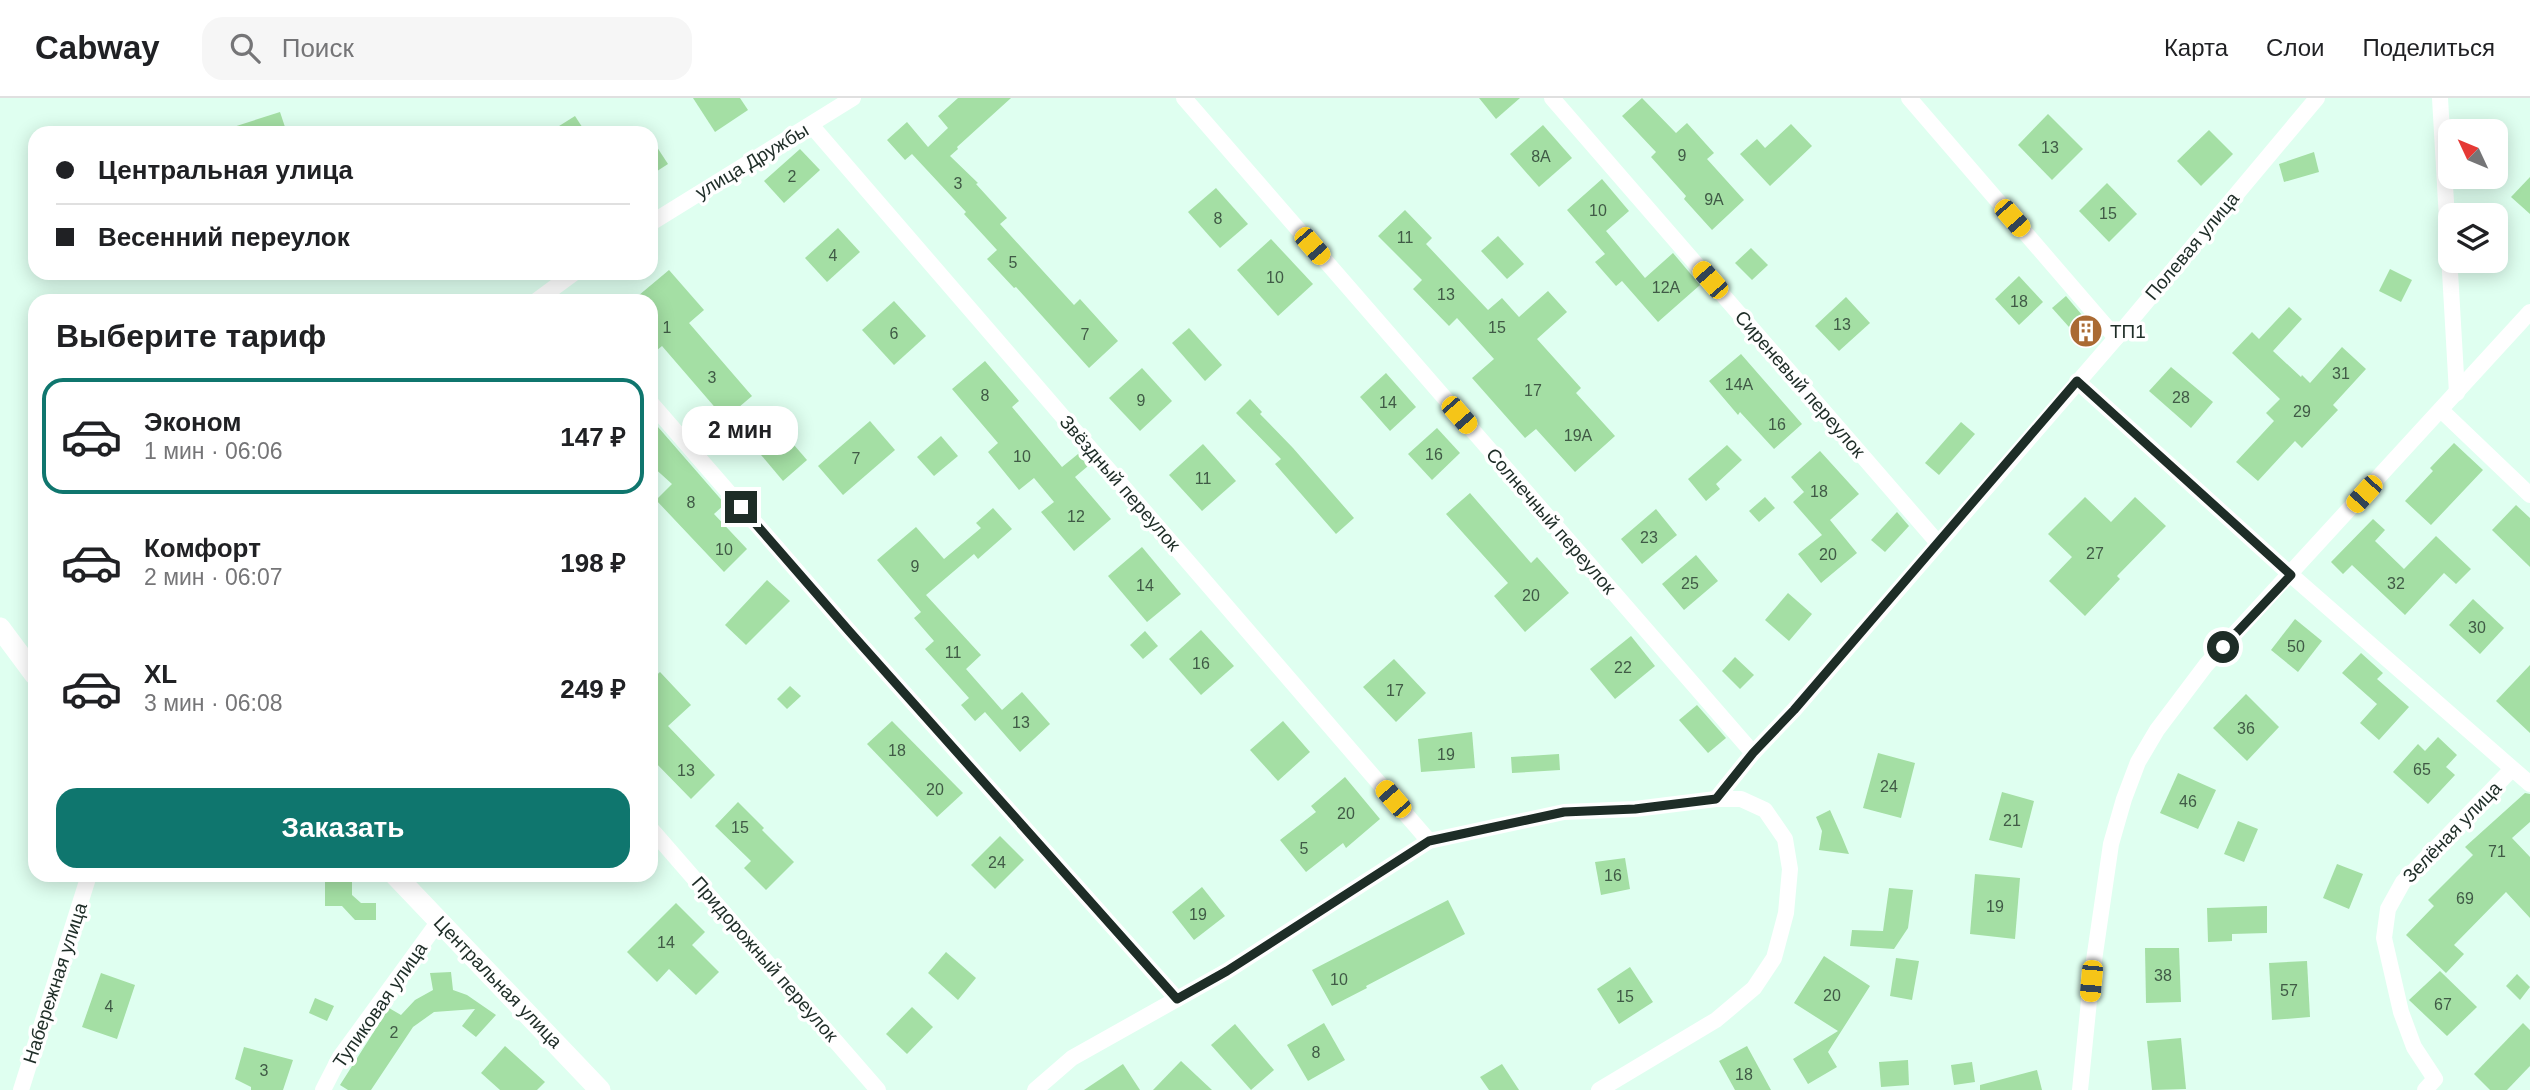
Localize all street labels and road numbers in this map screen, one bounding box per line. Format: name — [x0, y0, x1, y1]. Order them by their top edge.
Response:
street label: улица Дружбы — [692, 119, 812, 203]
street label: Полевая улица — [2141, 188, 2243, 304]
street label: Сиреневый переулок — [1731, 306, 1870, 462]
street label: Звёздный переулок — [1055, 411, 1185, 556]
street label: Солнечный переулок — [1482, 444, 1621, 599]
street label: Зелёная улица — [2399, 777, 2506, 887]
street label: Придорожный переулок — [688, 872, 843, 1046]
street label: Набережная улица — [19, 899, 91, 1066]
street label: Центральная улица — [430, 912, 567, 1052]
street label: Тупиковая улица — [329, 938, 431, 1072]

